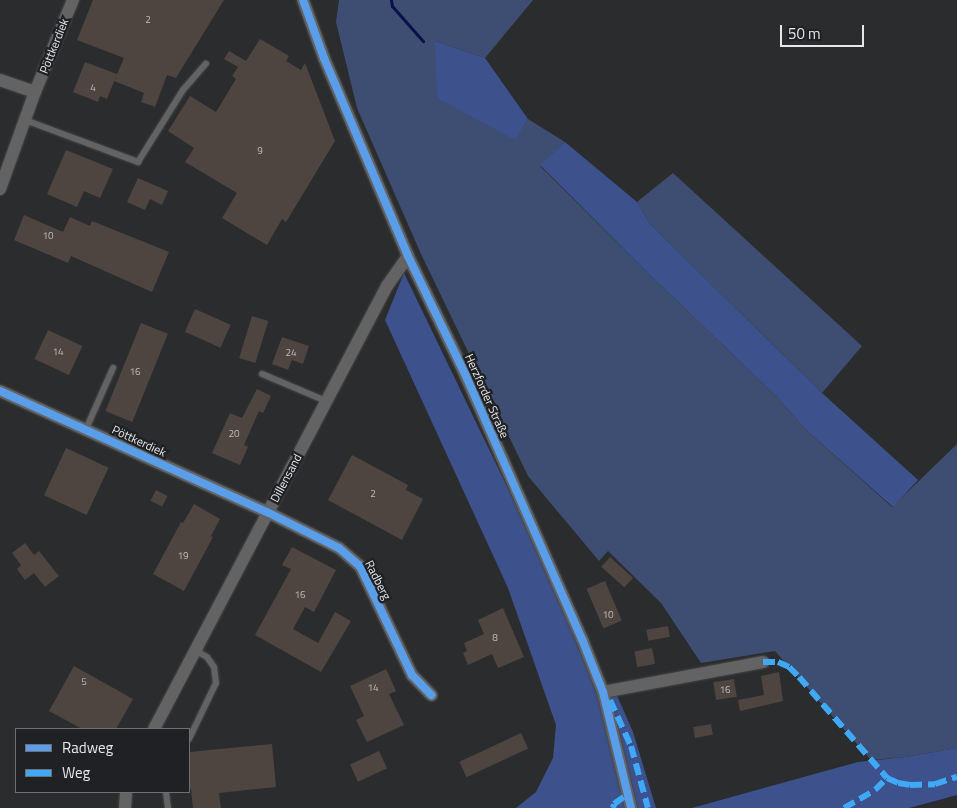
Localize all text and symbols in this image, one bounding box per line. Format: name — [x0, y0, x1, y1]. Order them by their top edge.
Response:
house number: 2 — [145, 14, 151, 26]
scale bar — [782, 15, 866, 47]
street label: Pöttkerdiek — [36, 16, 72, 76]
text: 50 m — [788, 22, 821, 45]
house number: 4 — [90, 82, 96, 94]
house number: 9 — [257, 145, 263, 157]
house number: 10 — [42, 230, 54, 242]
house number: 14 — [52, 346, 64, 358]
house number: 24 — [285, 347, 297, 359]
street label: Herzforder Straße — [462, 352, 512, 440]
house number: 16 — [129, 366, 141, 378]
street label: Pöttkerdiek — [110, 422, 168, 460]
house number: 20 — [228, 428, 240, 440]
street label: Dillensand — [267, 451, 305, 505]
house number: 2 — [370, 488, 376, 500]
house number: 19 — [177, 550, 189, 562]
street label: Radberg — [362, 558, 394, 602]
house number: 16 — [294, 589, 306, 601]
house number: 10 — [602, 609, 614, 621]
house number: 8 — [492, 632, 498, 644]
house number: 5 — [81, 676, 87, 688]
house number: 14 — [367, 682, 379, 694]
house number: 16 — [719, 684, 731, 696]
legend — [15, 728, 190, 793]
text: Radweg — [62, 736, 113, 759]
text: Weg — [62, 761, 90, 784]

